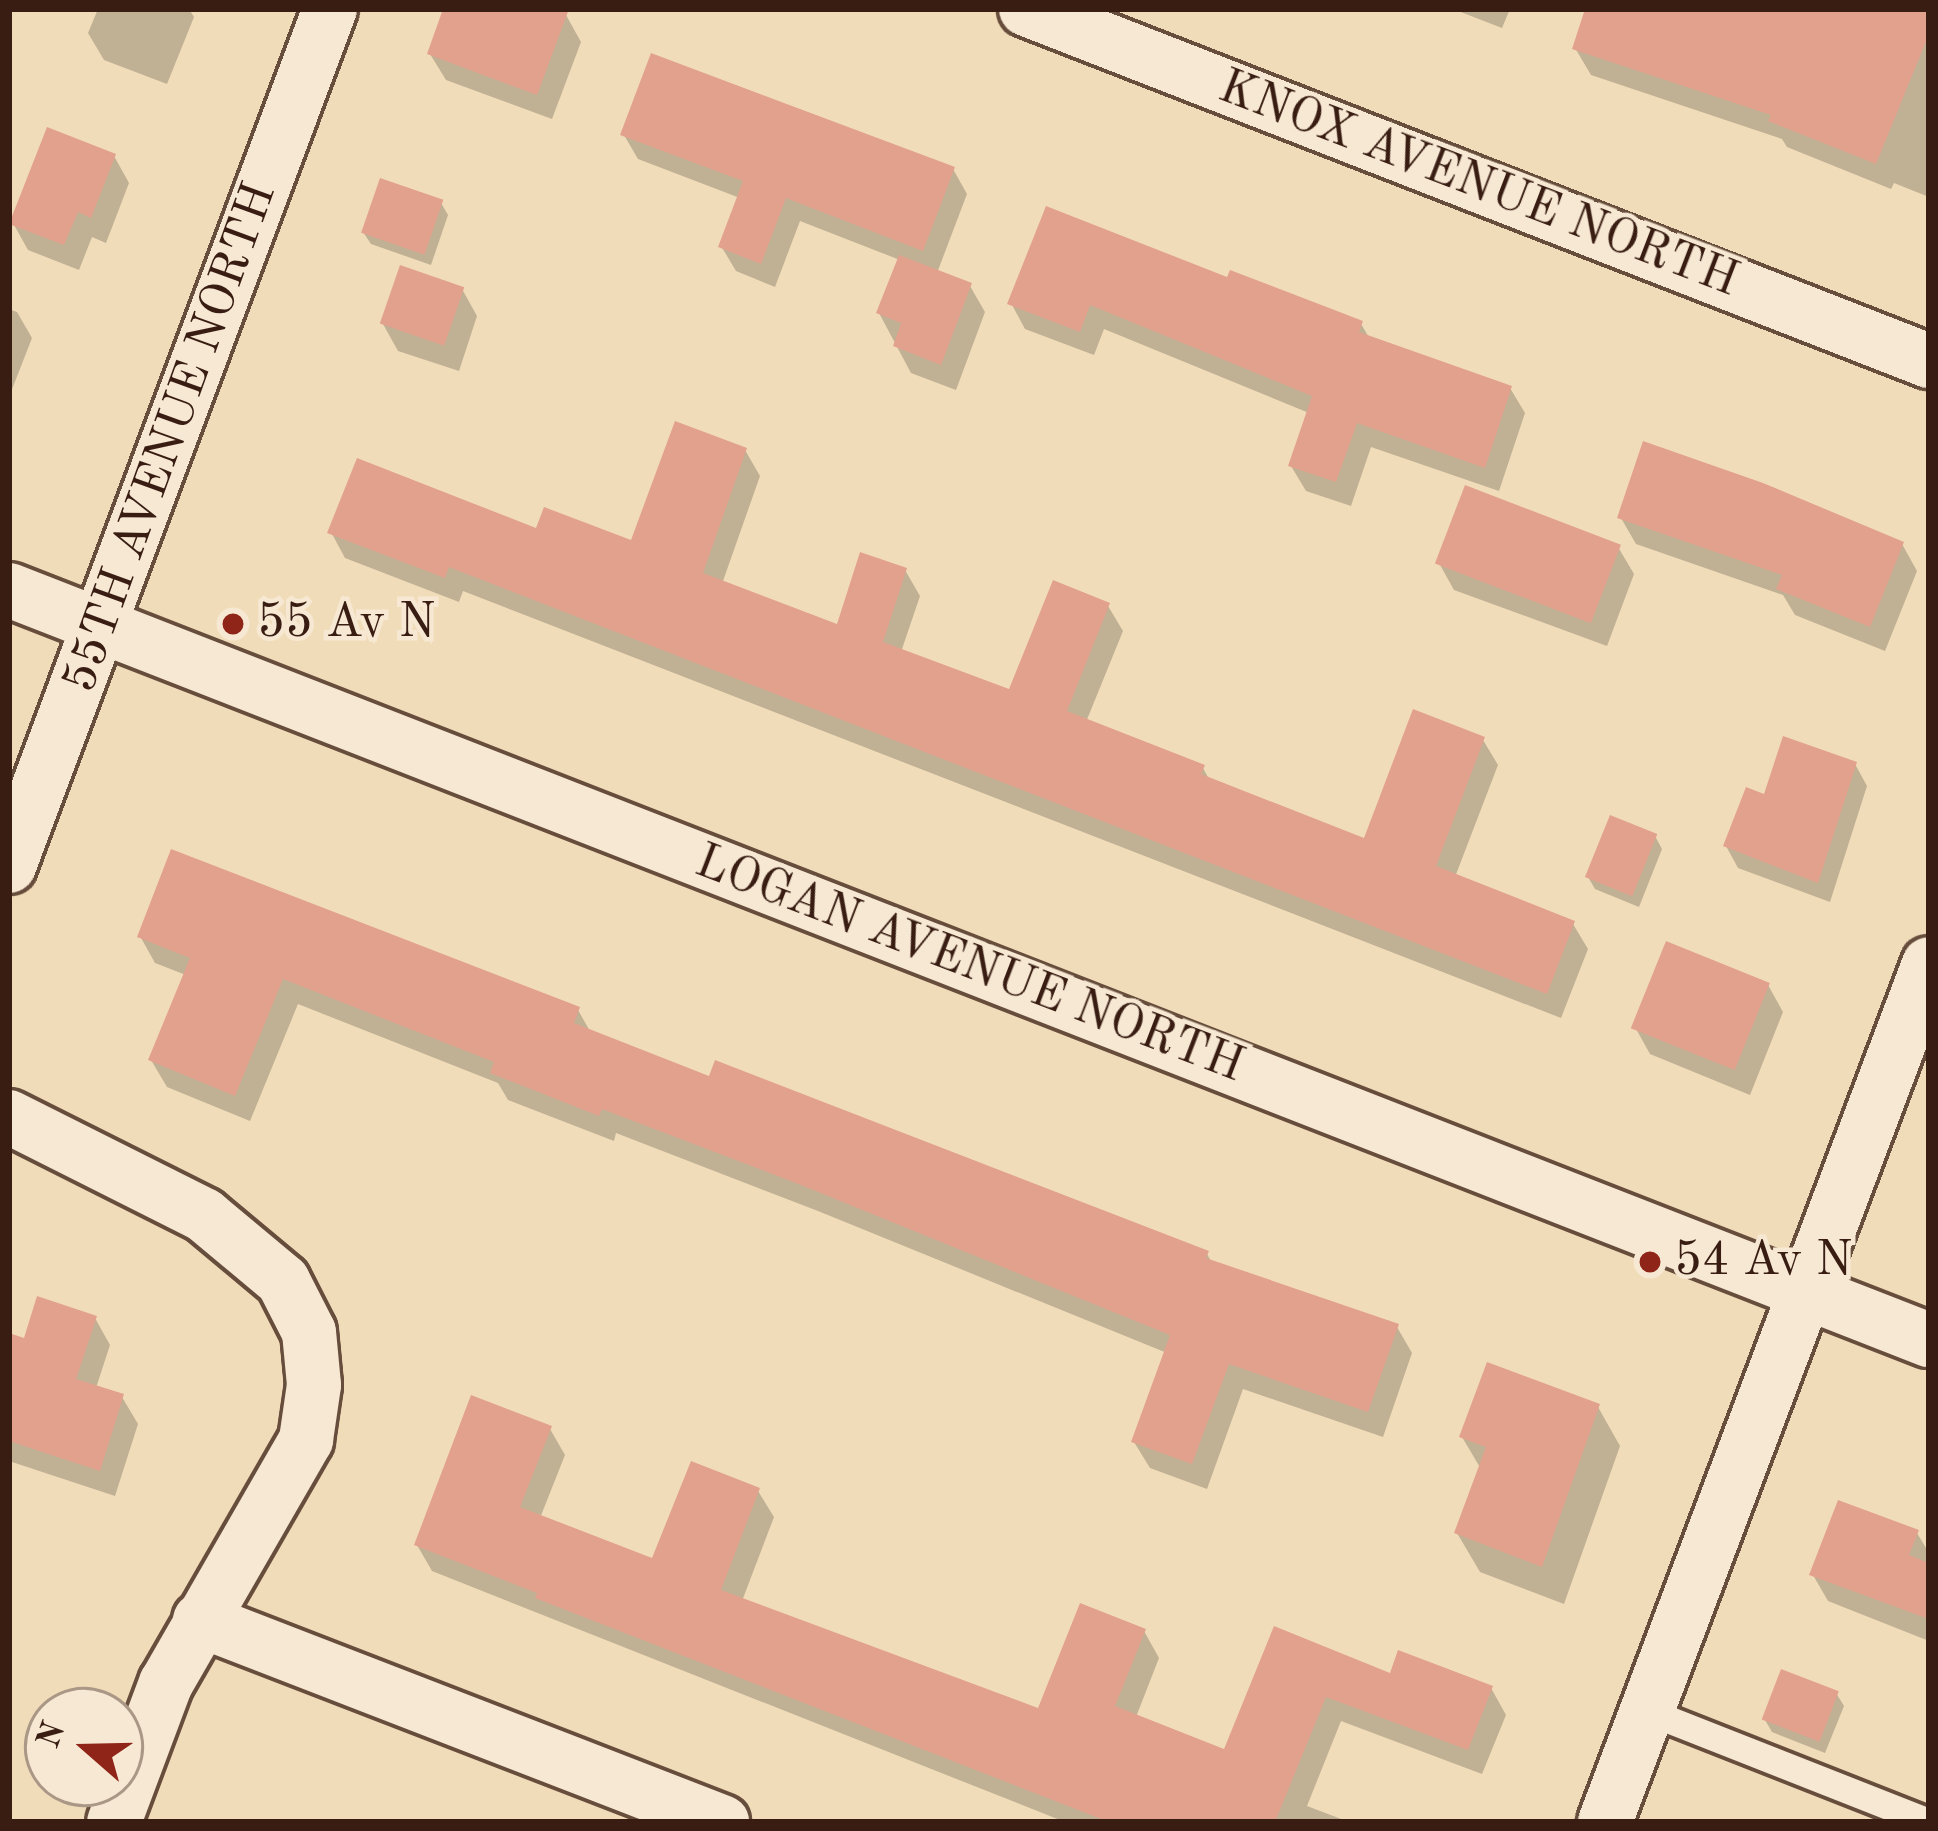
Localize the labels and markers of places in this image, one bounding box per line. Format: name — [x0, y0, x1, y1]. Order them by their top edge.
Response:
place label: 55 Av N — [257, 595, 436, 653]
marker: 55 Av N — [220, 611, 246, 637]
place label: 54 Av N — [1674, 1233, 1853, 1291]
marker: 54 Av N — [1637, 1249, 1663, 1275]

